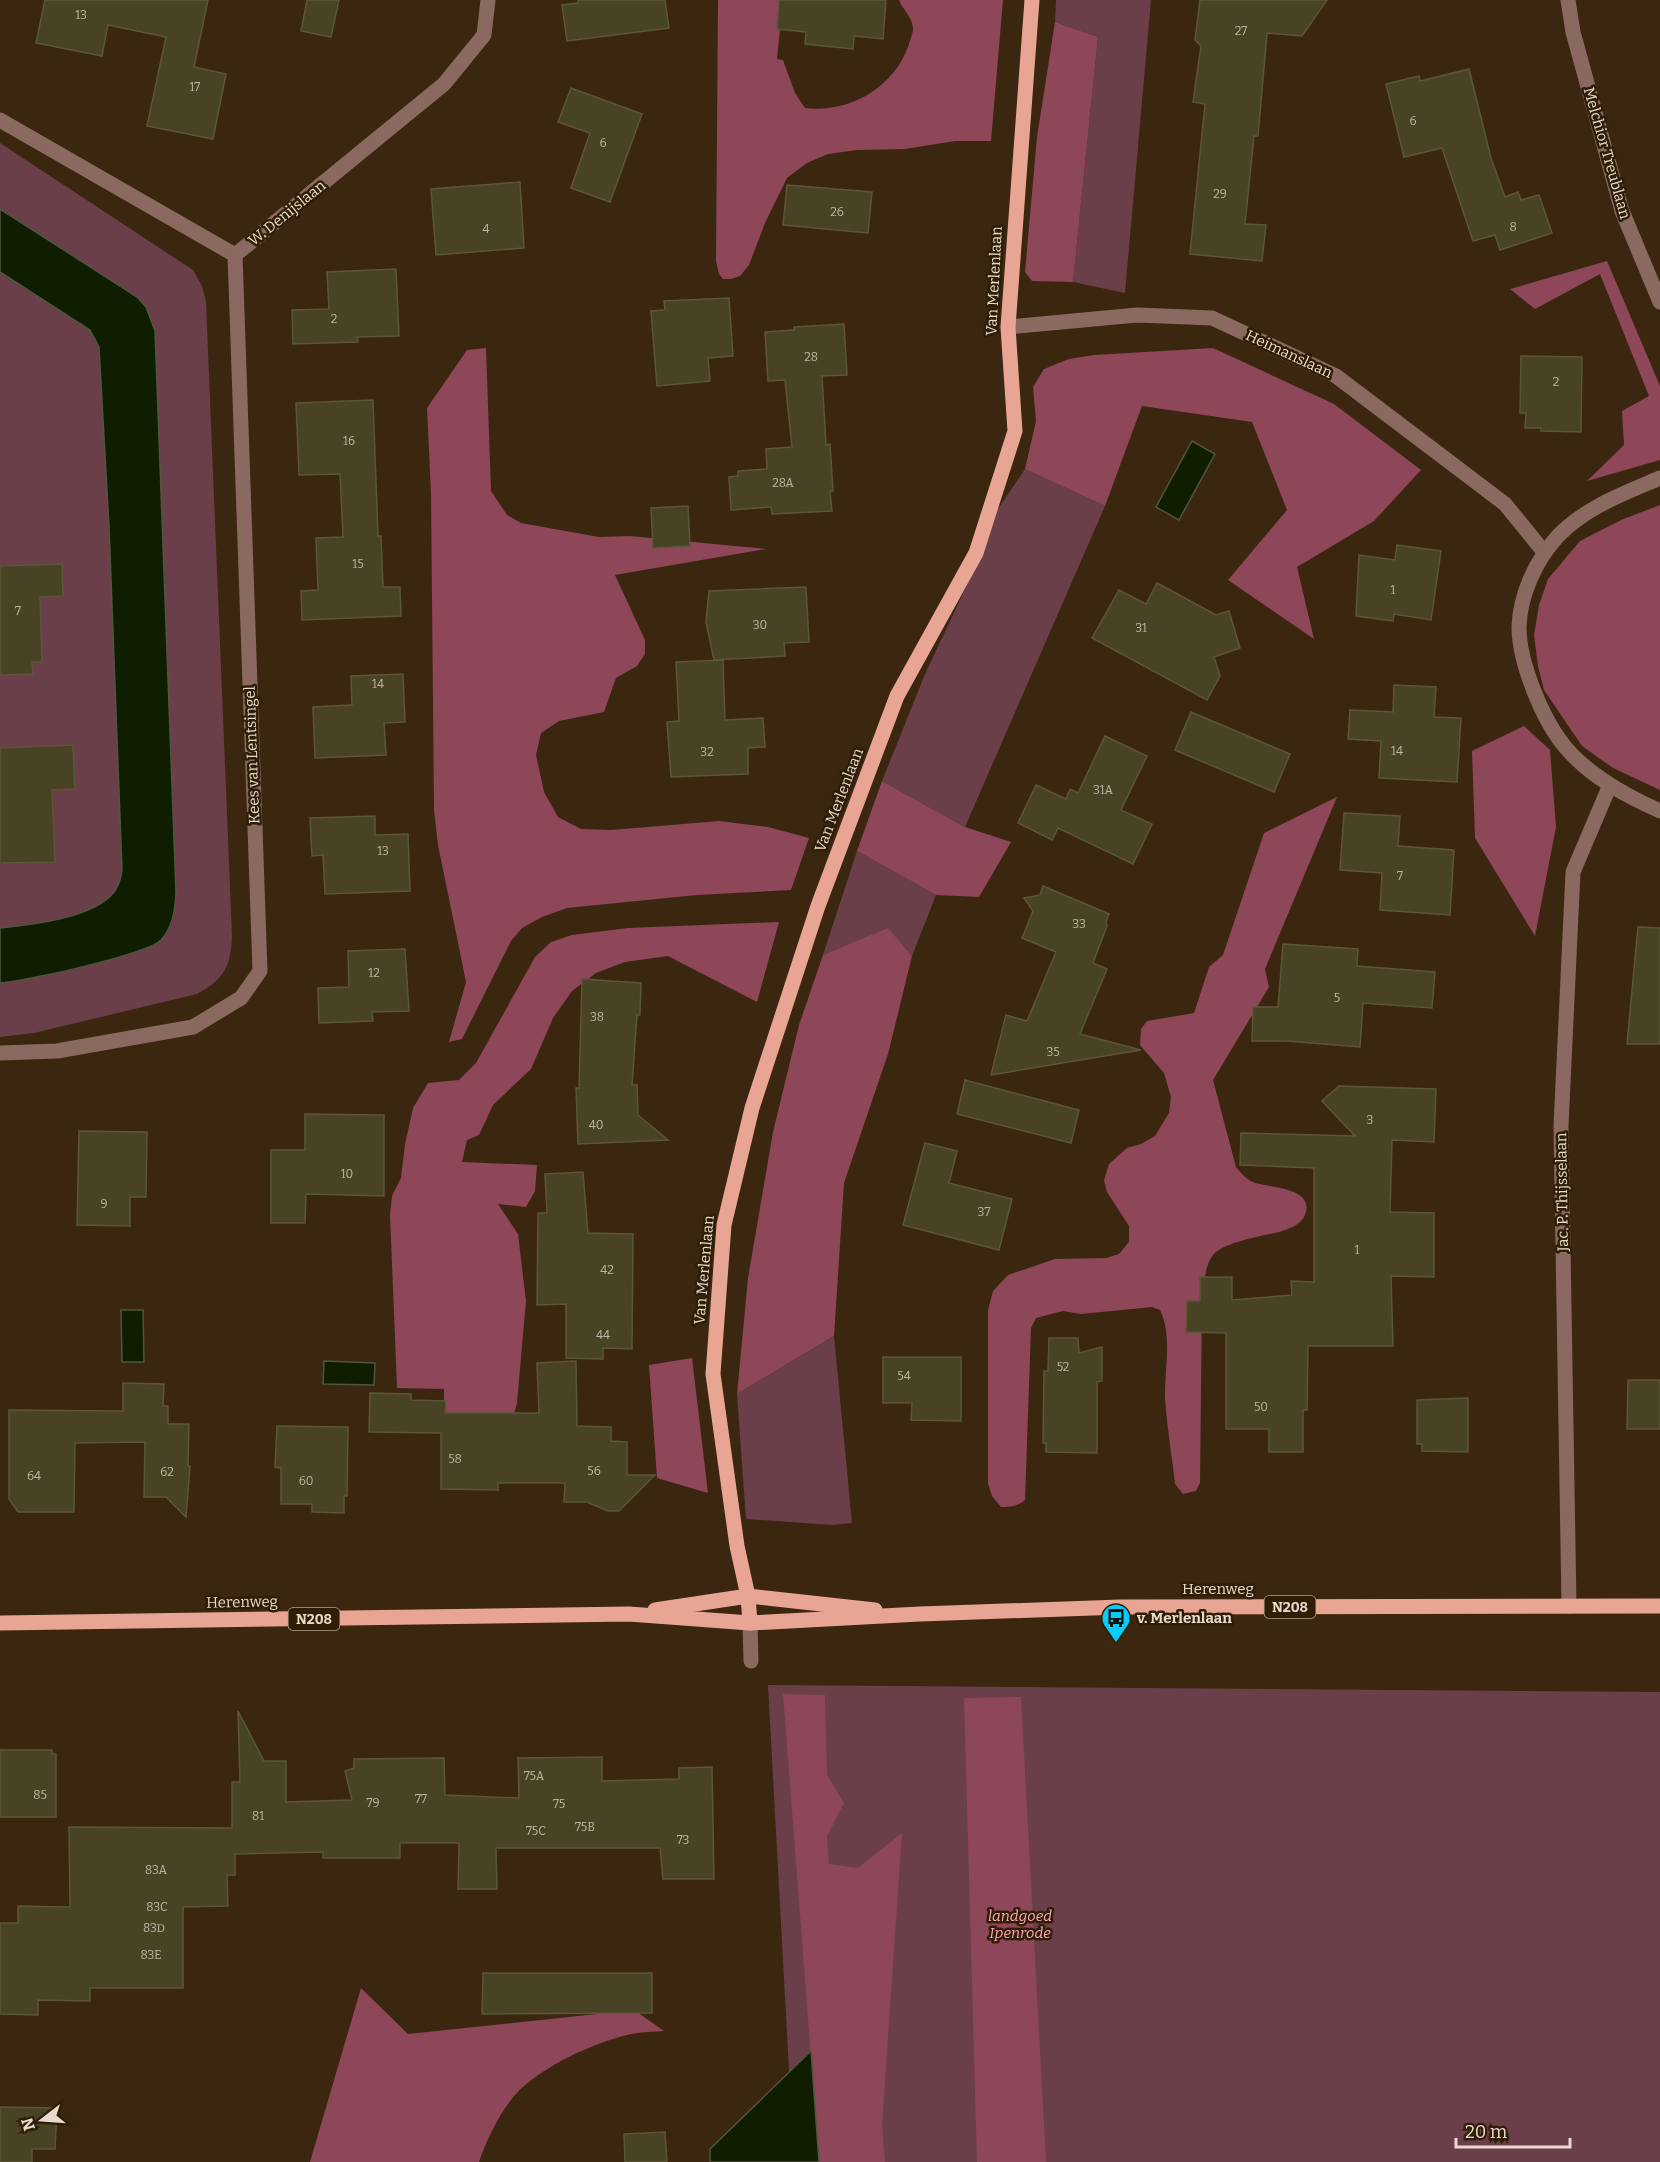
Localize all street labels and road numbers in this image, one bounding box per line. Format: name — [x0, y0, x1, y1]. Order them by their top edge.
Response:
street label: Melchior Treublaan — [1580, 85, 1635, 221]
street label: W. Denijslaan — [245, 176, 330, 250]
street label: Van Merlenlaan — [982, 225, 1006, 336]
street label: Heimanslaan — [1243, 326, 1336, 382]
street label: Kees van Lentsingel — [241, 686, 263, 824]
street label: Van Merlenlaan — [811, 745, 867, 854]
street label: Jac. P. Thijsselaan — [1552, 1132, 1572, 1253]
street label: Van Merlenlaan — [690, 1214, 718, 1325]
street label: Herenweg — [1182, 1580, 1254, 1598]
street label: Herenweg — [206, 1592, 278, 1612]
road number: N208 — [1264, 1596, 1316, 1618]
road number: N208 — [288, 1608, 340, 1630]

